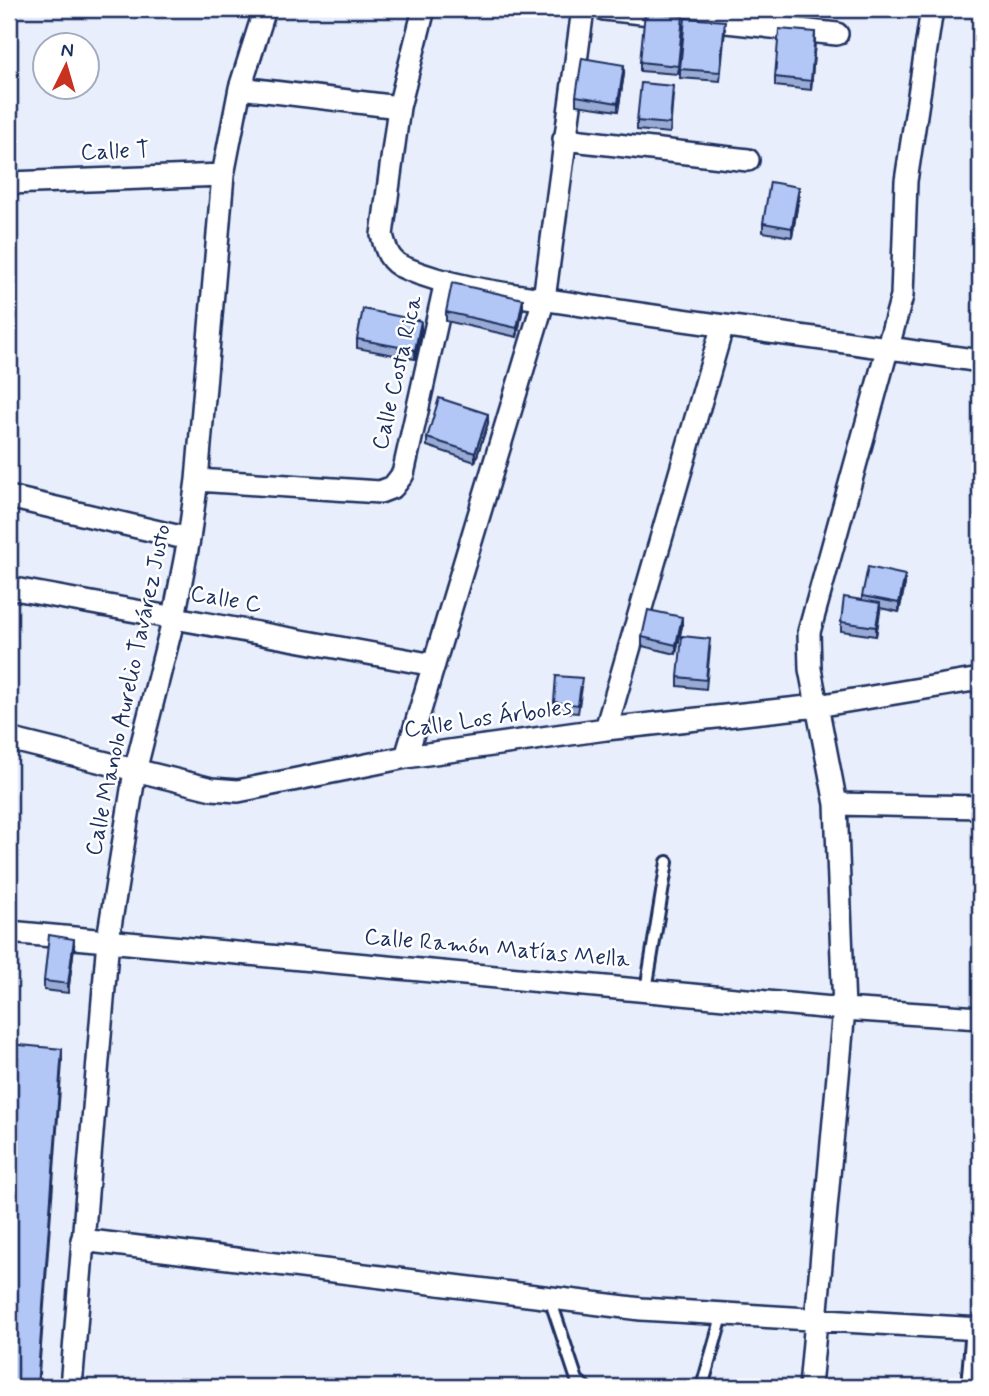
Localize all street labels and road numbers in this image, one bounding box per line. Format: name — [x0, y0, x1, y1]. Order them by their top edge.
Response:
street label: Calle T — [80, 136, 150, 168]
street label: Calle Costa Rica — [366, 293, 430, 453]
street label: Calle Manolo Aurelio Tavárez Justo — [79, 521, 179, 859]
street label: Calle C — [188, 579, 264, 621]
street label: Calle Los Árboles — [402, 692, 574, 746]
street label: Calle Ramón Matías Mella — [363, 922, 631, 976]

